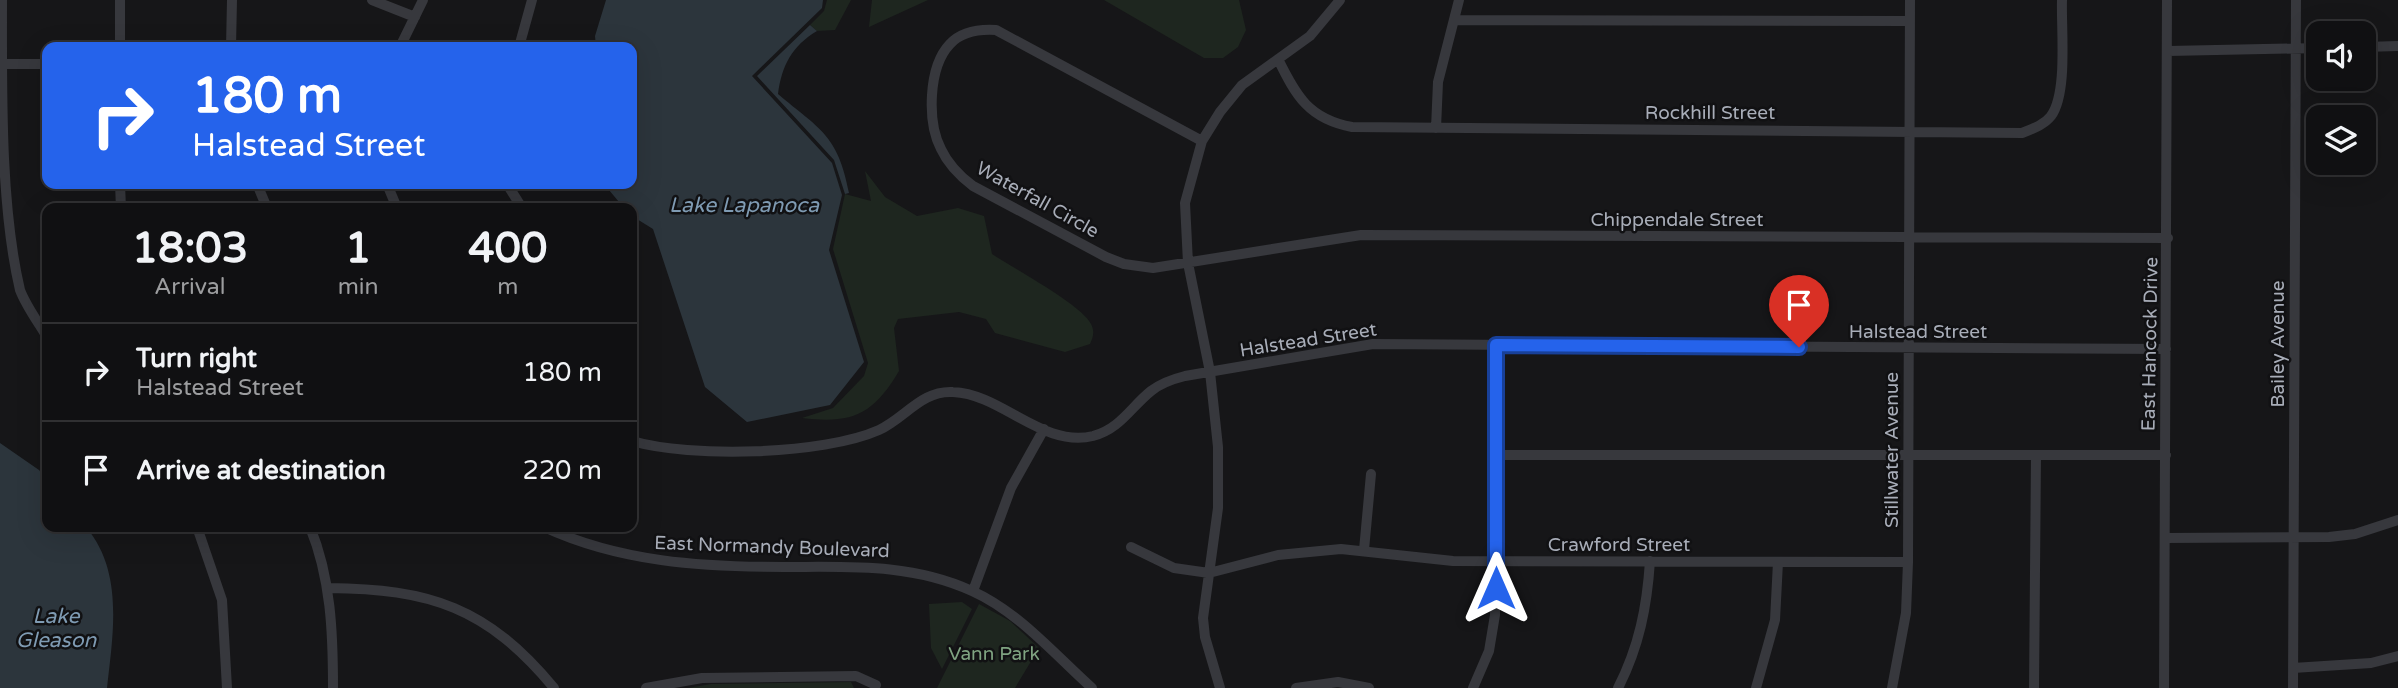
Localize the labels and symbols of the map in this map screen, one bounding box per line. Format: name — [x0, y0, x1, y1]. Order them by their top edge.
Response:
street label: Rockhill Street — [1645, 102, 1775, 124]
street label: Waterfall Circle — [972, 157, 1103, 243]
water label: Lake Lapanoca — [669, 193, 820, 218]
street label: Chippendale Street — [1590, 209, 1764, 231]
street label: East Hancock Drive — [2137, 257, 2163, 431]
pin — [1769, 275, 1829, 347]
street label: Bailey Avenue — [2267, 280, 2289, 408]
street label: Halstead Street — [1238, 318, 1378, 362]
street label: Halstead Street — [1849, 321, 1987, 343]
street label: Stillwater Avenue — [1881, 372, 1903, 528]
street label: East Normandy Boulevard — [654, 532, 890, 562]
street label: Crawford Street — [1548, 534, 1690, 556]
position arrow — [1459, 551, 1533, 625]
water label: Lake Gleason — [16, 604, 97, 653]
park label: Vann Park — [948, 643, 1040, 665]

